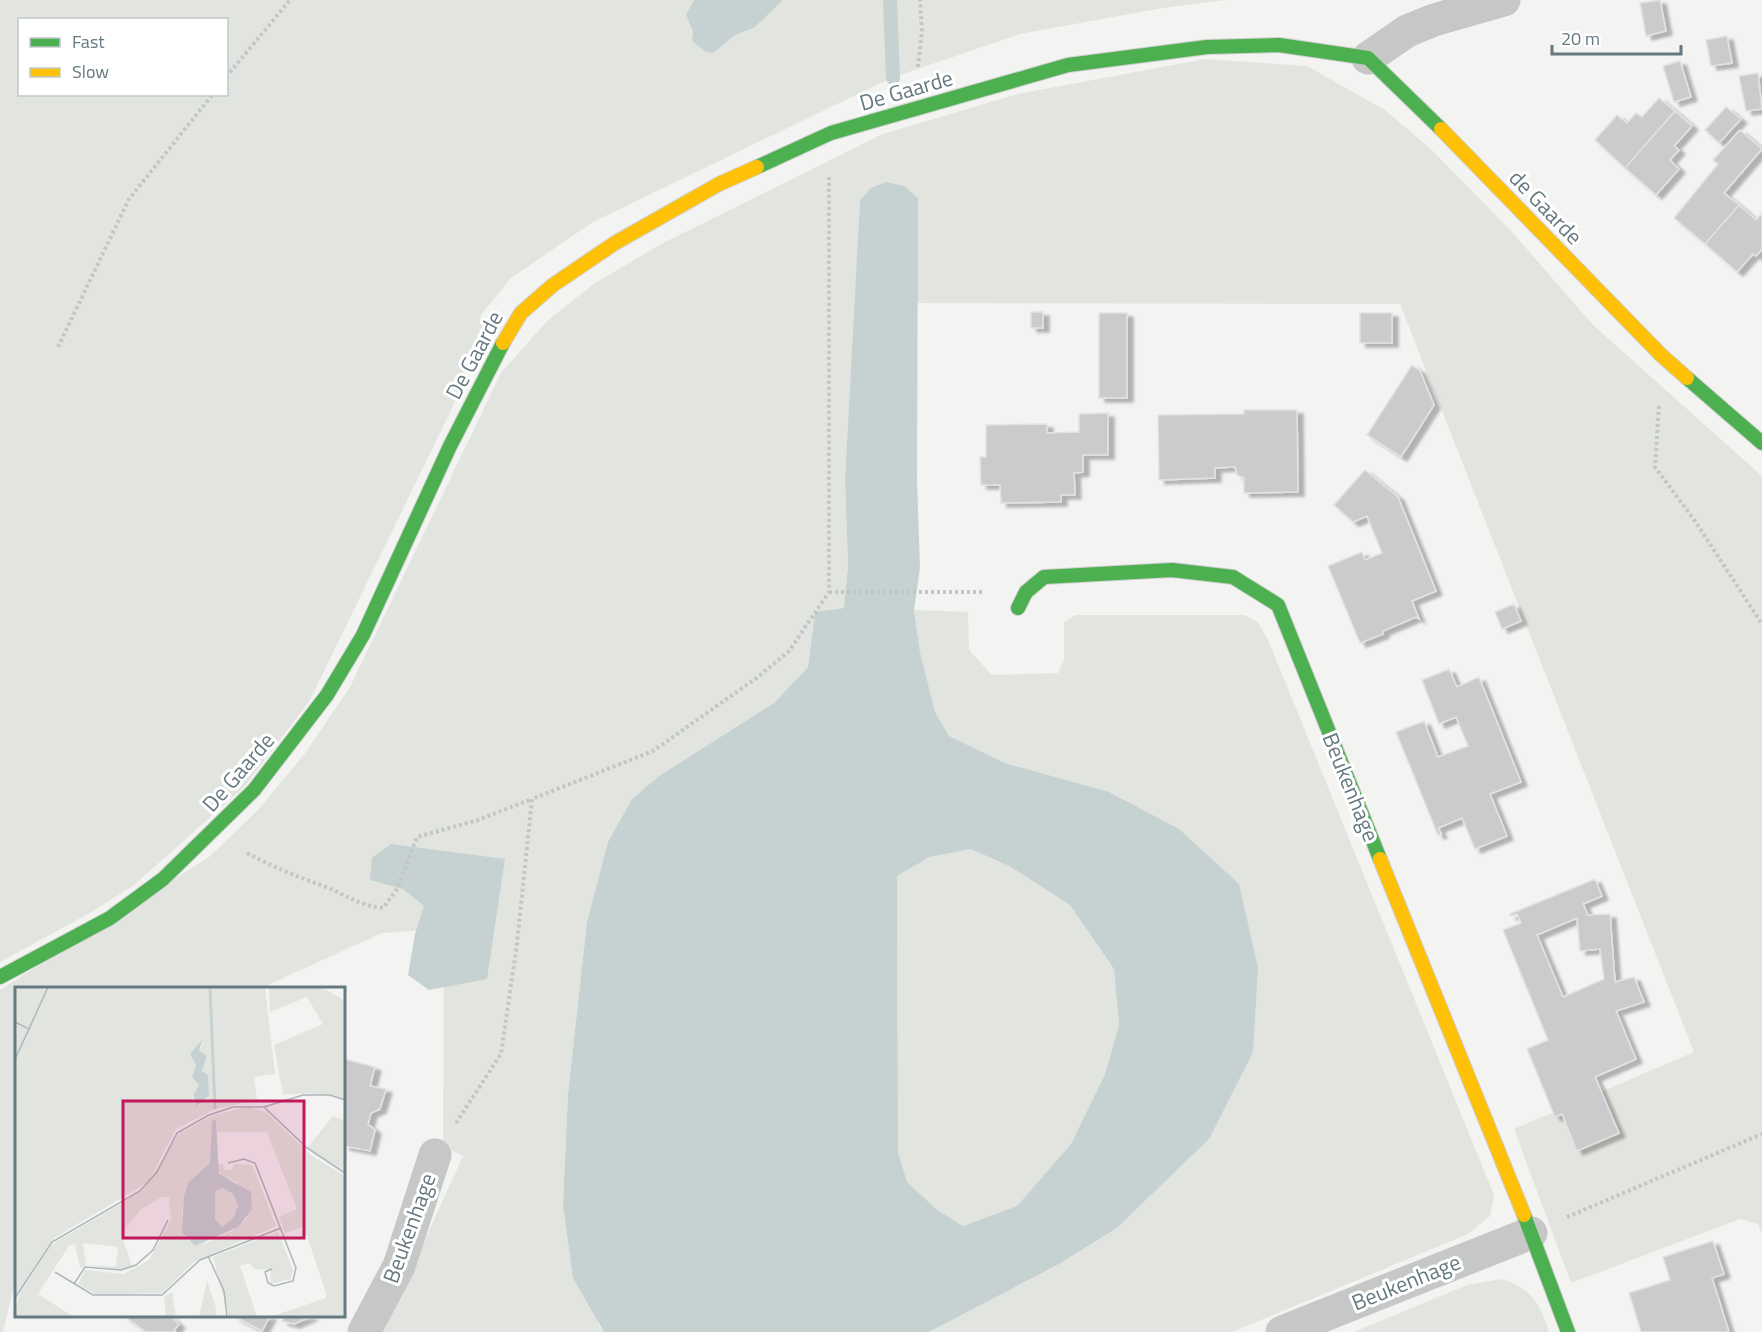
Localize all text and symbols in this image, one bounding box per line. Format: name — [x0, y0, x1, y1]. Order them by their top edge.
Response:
legend — [18, 18, 228, 96]
scale bar — [1552, 18, 1681, 56]
text: 20 m — [1561, 25, 1600, 52]
text: Fast — [72, 28, 105, 55]
text: Slow — [72, 58, 109, 85]
street label: De Gaarde — [855, 60, 957, 120]
street label: de Gaarde — [1501, 162, 1591, 252]
street label: De Gaarde — [436, 305, 512, 405]
street label: De Gaarde — [194, 725, 282, 819]
street label: Beukenhage — [1314, 727, 1388, 847]
inset map — [15, 987, 345, 1317]
street label: Beukenhage — [373, 1168, 445, 1288]
street label: Beukenhage — [1346, 1245, 1466, 1319]

